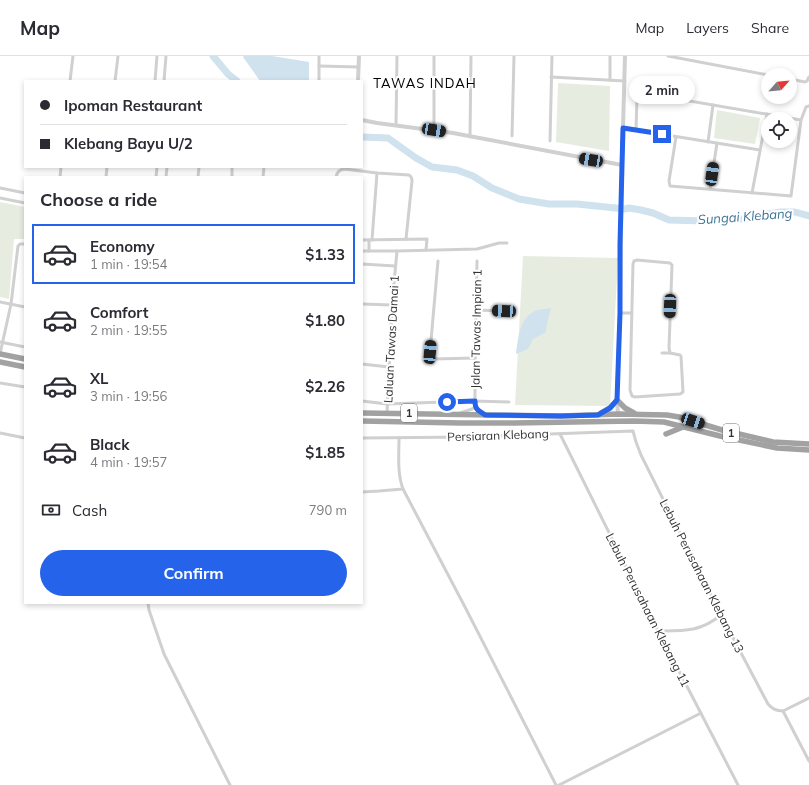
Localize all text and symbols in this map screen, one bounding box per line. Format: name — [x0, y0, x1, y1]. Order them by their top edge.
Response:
text: Map — [20, 16, 60, 40]
text: Map — [635, 19, 664, 37]
text: Layers — [686, 19, 729, 37]
text: Share — [751, 19, 789, 37]
north arrow — [761, 68, 797, 104]
map controls — [761, 68, 797, 148]
district label: TAWAS INDAH — [373, 75, 477, 91]
callout: 2 min — [629, 76, 695, 104]
text: 2 min — [645, 82, 679, 98]
text: Ipoman Restaurant — [64, 96, 202, 115]
button: locate — [761, 112, 797, 148]
car — [421, 122, 447, 138]
route end — [653, 125, 671, 143]
text: Klebang Bayu U/2 — [64, 134, 193, 153]
car — [578, 152, 604, 168]
car — [704, 161, 720, 187]
text: Choose a ride — [40, 188, 157, 211]
water label: Sungai Klebang — [697, 205, 793, 227]
icon: car — [42, 236, 78, 272]
text: Economy — [90, 237, 155, 256]
text: $1.33 — [305, 245, 345, 264]
text: 1 min · 19:54 — [90, 256, 167, 272]
street label: Jalan Tawas Impian 1 — [467, 269, 485, 389]
street label: Laluan Tawas Damai 1 — [380, 275, 402, 403]
car — [664, 294, 676, 318]
icon: car — [42, 302, 78, 338]
text: Comfort — [90, 303, 148, 322]
car — [492, 304, 516, 318]
text: $1.80 — [305, 311, 345, 330]
text: 2 min · 19:55 — [90, 322, 167, 338]
car — [423, 340, 437, 364]
icon: car — [42, 368, 78, 404]
text: XL — [90, 369, 108, 388]
text: $2.26 — [305, 377, 345, 396]
text: 3 min · 19:56 — [90, 388, 167, 404]
route start — [438, 393, 456, 411]
road number: 1 — [401, 404, 417, 422]
car — [680, 412, 706, 430]
road number: 1 — [723, 424, 739, 442]
street label: Persiaran Klebang — [447, 426, 549, 444]
icon: car — [42, 434, 78, 470]
text: Black — [90, 435, 129, 454]
text: $1.85 — [305, 443, 345, 462]
text: 4 min · 19:57 — [90, 454, 167, 470]
street label: Lebuh Perusahaan Klebang 13 — [657, 497, 747, 655]
icon: cash — [40, 499, 62, 521]
text: Cash — [72, 501, 107, 520]
text: 790 m — [309, 502, 347, 518]
street label: Lebuh Perusahaan Klebang 11 — [603, 531, 693, 689]
button: Confirm — [40, 550, 347, 596]

